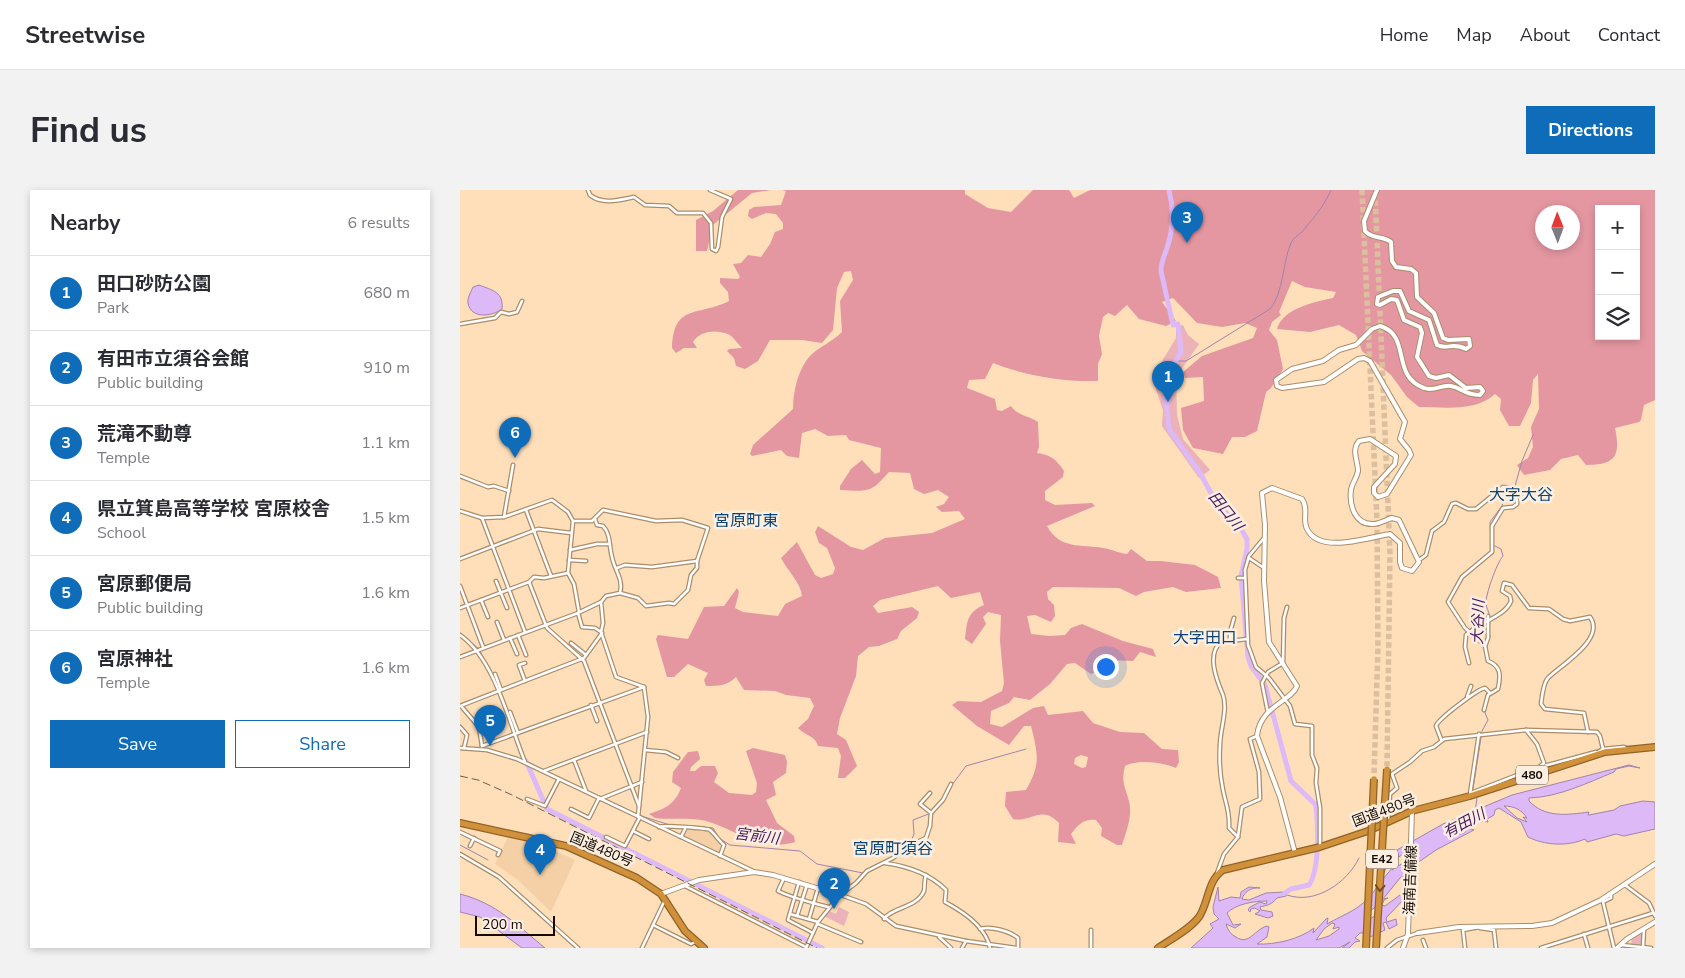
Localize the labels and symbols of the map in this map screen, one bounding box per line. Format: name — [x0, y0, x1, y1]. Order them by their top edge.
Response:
pin: 3 — [1171, 202, 1203, 243]
north arrow — [1535, 205, 1580, 250]
pin: 1 — [1152, 361, 1184, 402]
pin: 6 — [499, 417, 531, 458]
district label: 大字大谷 — [1489, 484, 1553, 506]
water label: 田口川 — [1204, 487, 1249, 536]
district label: 宮原町東 — [714, 510, 778, 532]
water label: 大谷川 — [1467, 597, 1489, 645]
district label: 大字田口 — [1173, 627, 1237, 649]
your location — [1093, 654, 1119, 680]
pin: 5 — [474, 705, 506, 746]
road number: 480 — [1516, 766, 1548, 784]
street label: 国道480号 — [1349, 790, 1419, 831]
water label: 有田川 — [1439, 803, 1490, 842]
water label: 宮前川 — [733, 823, 783, 849]
street label: 国道480号 — [567, 828, 636, 871]
pin: 4 — [524, 834, 556, 875]
district label: 宮原町須谷 — [853, 838, 933, 860]
street label: 海南吉備線 — [1400, 845, 1421, 915]
road number: E42 — [1366, 850, 1398, 869]
pin: 2 — [818, 868, 850, 909]
one-way arrow — [1374, 884, 1385, 892]
scale bar — [475, 913, 555, 936]

